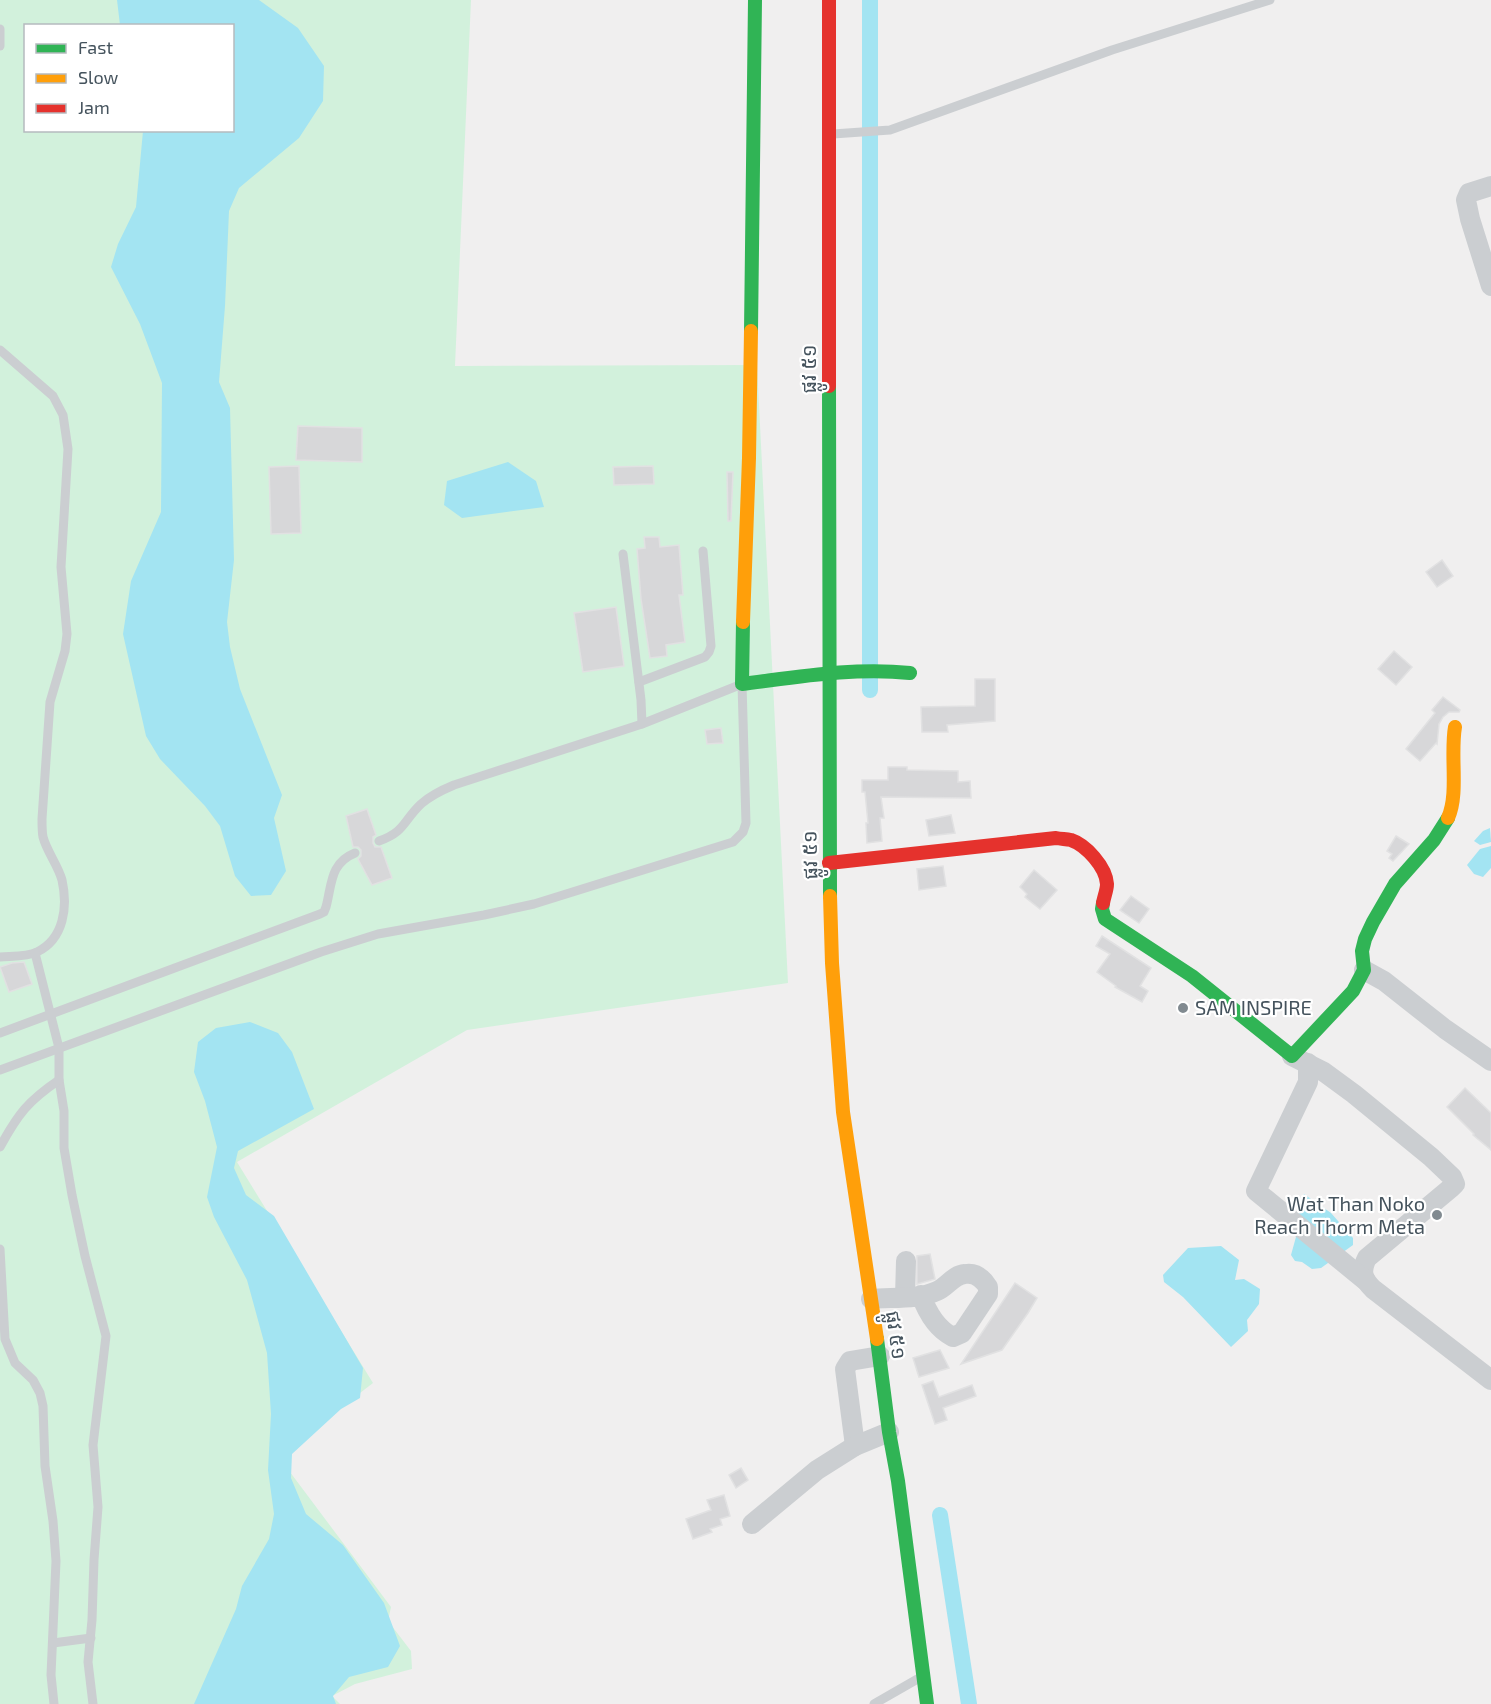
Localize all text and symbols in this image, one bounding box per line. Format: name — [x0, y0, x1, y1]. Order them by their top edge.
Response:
legend — [24, 24, 234, 132]
text: Fast — [78, 36, 113, 58]
text: Slow — [78, 66, 119, 88]
text: Jam — [78, 96, 110, 118]
street label: ផ្លូវ ៥១ — [796, 344, 828, 394]
street label: ផ្លូវ ៥១ — [797, 830, 829, 880]
place label: SAM INSPIRE — [1195, 995, 1312, 1019]
marker: SAM INSPIRE — [1176, 1001, 1190, 1015]
place label: Wat Than Noko Reach Thorm Meta — [1254, 1191, 1425, 1238]
marker: Wat Than Noko Reach Thorm Meta — [1430, 1208, 1444, 1222]
street label: ផ្លូវ ៥១ — [874, 1309, 912, 1362]

